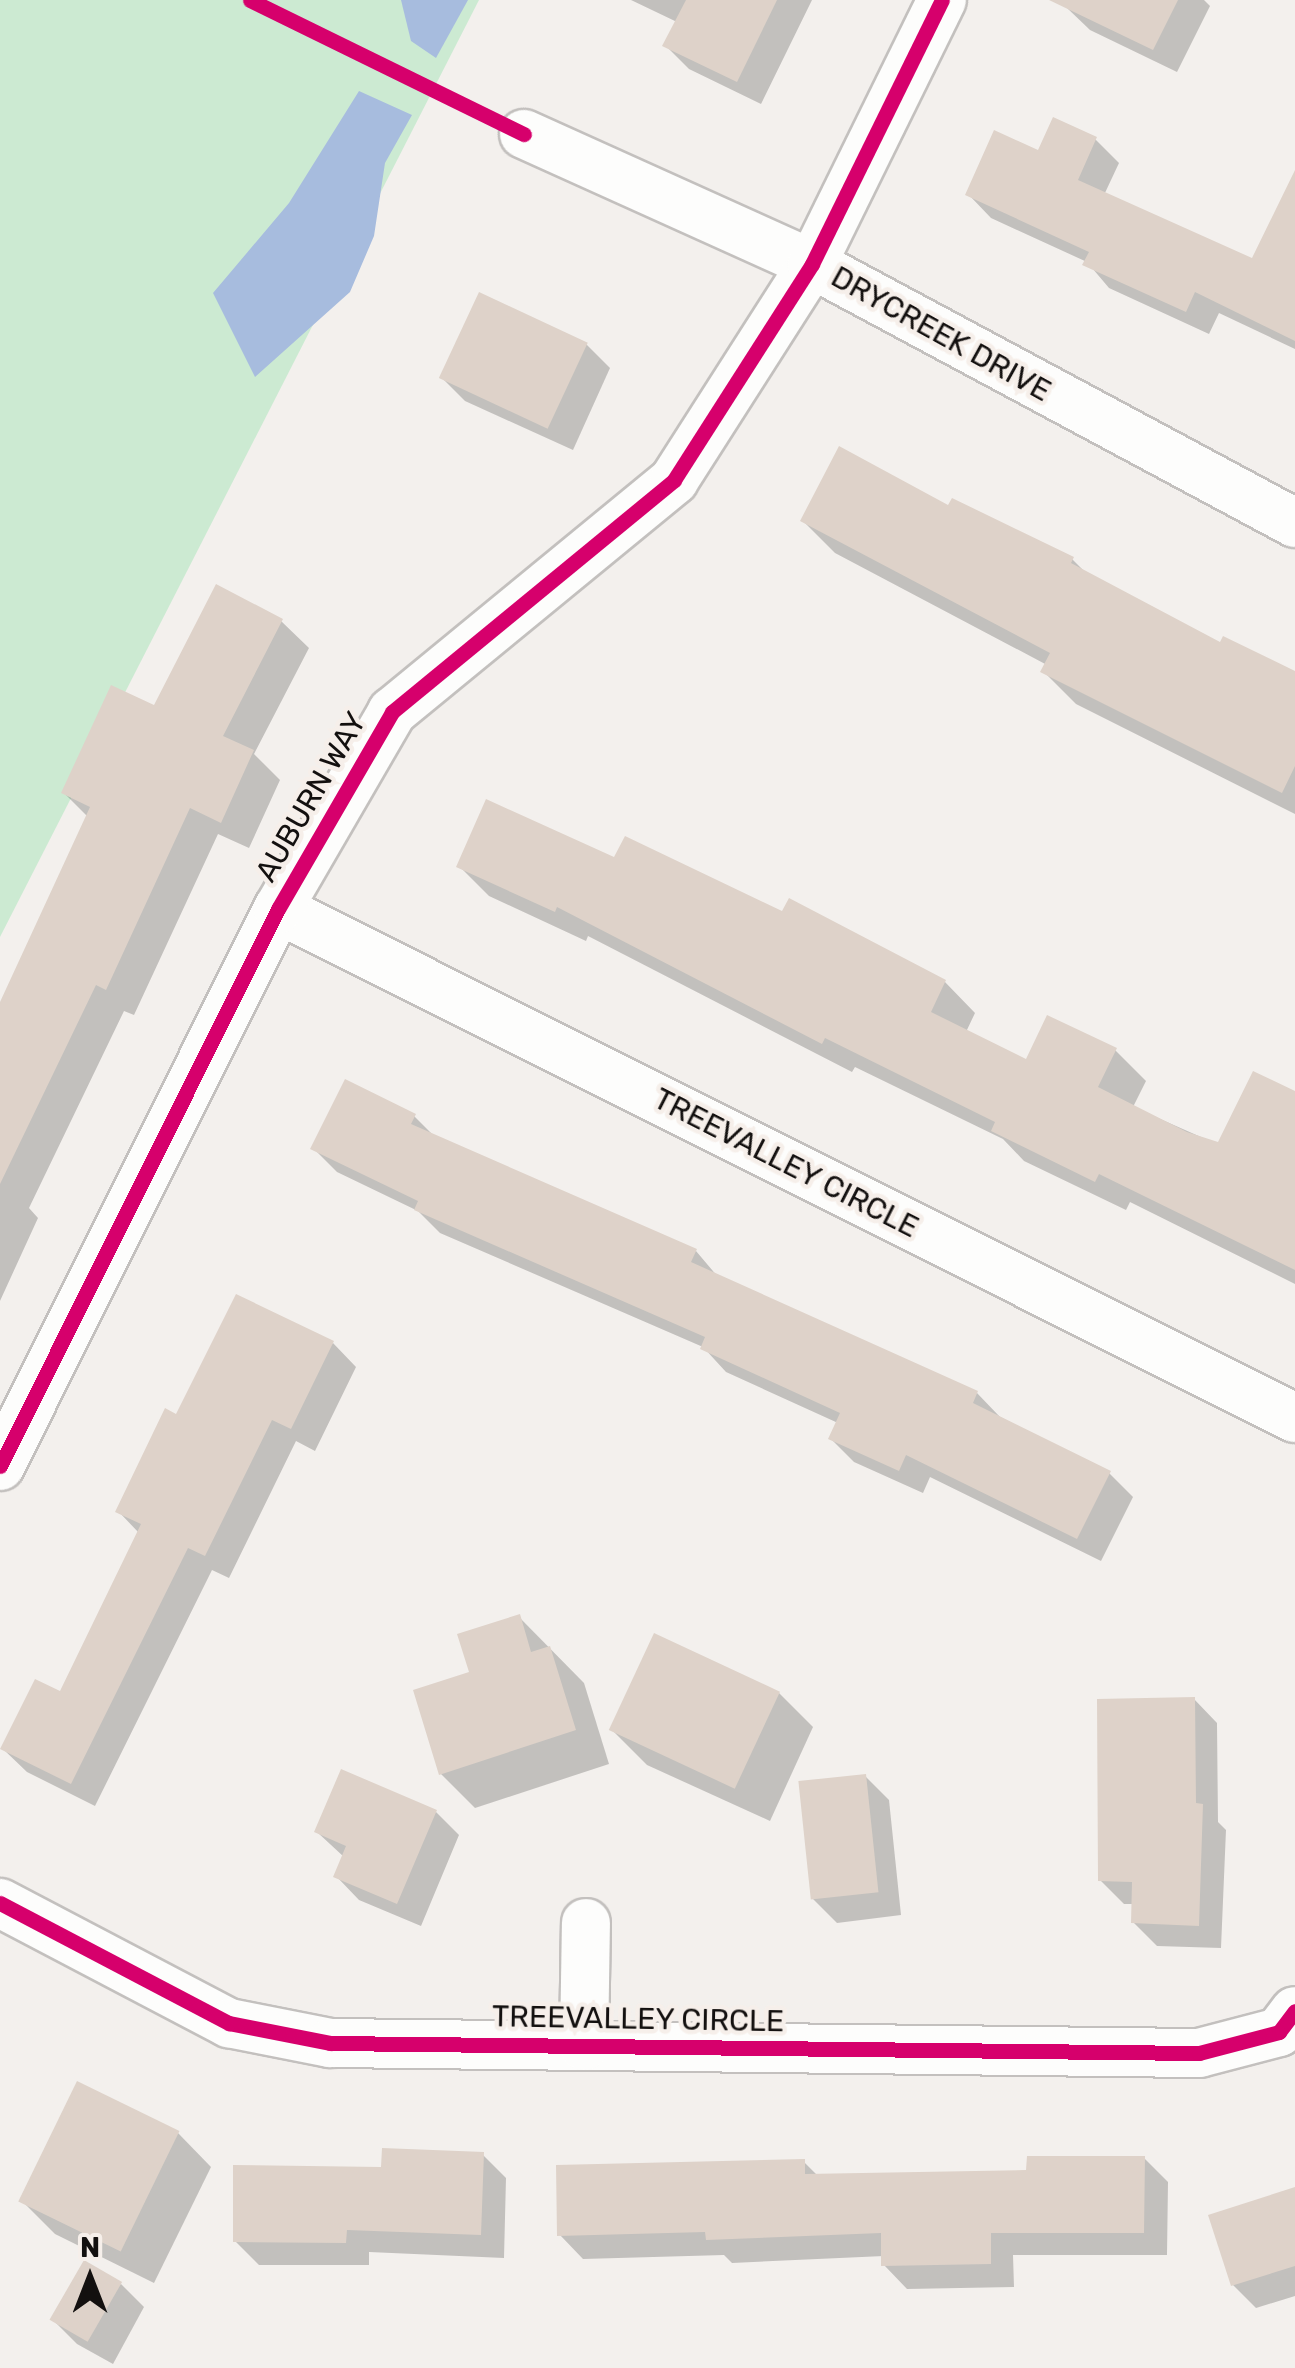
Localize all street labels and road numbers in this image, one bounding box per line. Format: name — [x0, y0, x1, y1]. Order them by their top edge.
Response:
street label: DRYCREEK DRIVE — [825, 259, 1057, 409]
street label: AUBURN WAY — [248, 706, 374, 888]
street label: TREEVALLEY CIRCLE — [647, 1080, 925, 1246]
street label: TREEVALLEY CIRCLE — [491, 1998, 785, 2040]

